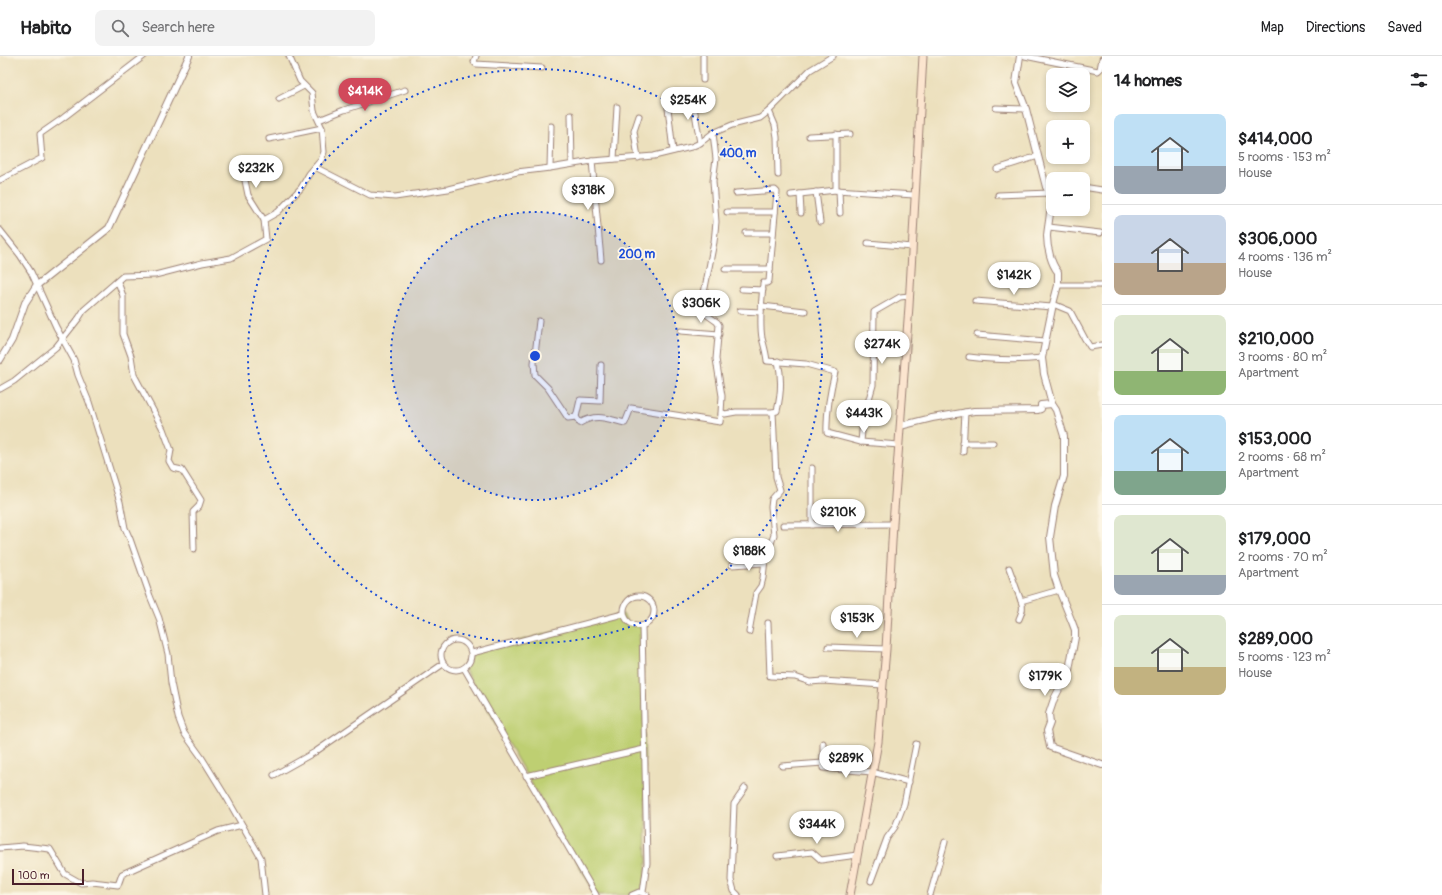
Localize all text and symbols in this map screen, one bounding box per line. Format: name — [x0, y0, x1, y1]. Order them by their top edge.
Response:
search box — [95, 10, 375, 46]
text: Habito — [20, 16, 71, 40]
icon: search — [109, 17, 131, 39]
text: Search here — [141, 18, 215, 37]
text: Map — [1261, 19, 1284, 36]
text: Directions — [1306, 19, 1365, 36]
text: Saved — [1387, 19, 1422, 36]
map controls — [1046, 68, 1090, 216]
button: layers — [1046, 68, 1090, 112]
icon: filters — [1408, 69, 1430, 91]
text: 14 homes — [1114, 70, 1182, 91]
pin: $414K — [337, 78, 393, 112]
text: $414K — [347, 83, 383, 99]
pin: $254K — [660, 87, 716, 121]
text: $254K — [670, 92, 706, 108]
button: + — [1046, 120, 1090, 164]
text: $414,000 — [1238, 128, 1313, 149]
icon: home — [1146, 130, 1194, 178]
text: 400 m — [719, 146, 757, 161]
text: 5 rooms · 153 m² — [1238, 149, 1331, 165]
pin: $232K — [228, 155, 284, 189]
text: $232K — [238, 160, 274, 176]
text: House — [1238, 165, 1272, 181]
button: − — [1046, 172, 1090, 216]
pin: $318K — [560, 177, 616, 211]
text: $318K — [571, 182, 605, 198]
text: $306,000 — [1238, 228, 1317, 249]
icon: home — [1146, 231, 1194, 279]
text: 200 m — [619, 247, 656, 262]
text: 4 rooms · 136 m² — [1238, 249, 1332, 265]
pin: $142K — [986, 262, 1042, 296]
text: House — [1238, 265, 1272, 281]
text: $142K — [997, 267, 1031, 283]
pin: $306K — [673, 290, 729, 324]
text: $306K — [682, 295, 720, 311]
text: $210,000 — [1238, 328, 1314, 349]
pin: $274K — [854, 331, 910, 365]
icon: home — [1146, 331, 1194, 379]
text: $274K — [864, 336, 900, 352]
centre of rings — [528, 349, 542, 363]
text: 3 rooms · 80 m² — [1238, 349, 1327, 365]
text: Apartment — [1238, 365, 1299, 381]
pin: $443K — [836, 400, 892, 434]
text: $443K — [845, 405, 883, 421]
text: $153,000 — [1238, 428, 1312, 449]
icon: home — [1146, 431, 1194, 479]
text: 2 rooms · 68 m² — [1238, 449, 1326, 465]
text: Apartment — [1238, 465, 1299, 481]
pin: $210K — [810, 499, 866, 533]
text: $210K — [820, 504, 856, 520]
text: $179,000 — [1238, 528, 1311, 549]
icon: home — [1146, 531, 1194, 579]
pin: $188K — [721, 538, 777, 572]
text: $188K — [732, 543, 766, 559]
text: 2 rooms · 70 m² — [1238, 549, 1328, 565]
text: Apartment — [1238, 565, 1299, 581]
pin: $153K — [829, 605, 885, 639]
text: $153K — [840, 610, 874, 626]
text: $289,000 — [1238, 628, 1313, 649]
icon: home — [1146, 631, 1194, 679]
text: 5 rooms · 123 m² — [1238, 649, 1331, 665]
pin: $179K — [1017, 663, 1073, 697]
text: House — [1238, 665, 1272, 681]
text: $179K — [1028, 668, 1062, 684]
pin: $289K — [818, 745, 874, 779]
text: $289K — [828, 750, 864, 766]
pin: $344K — [789, 811, 845, 845]
text: $344K — [798, 816, 836, 832]
scale bar — [12, 867, 84, 886]
text: 100 m — [18, 869, 49, 882]

